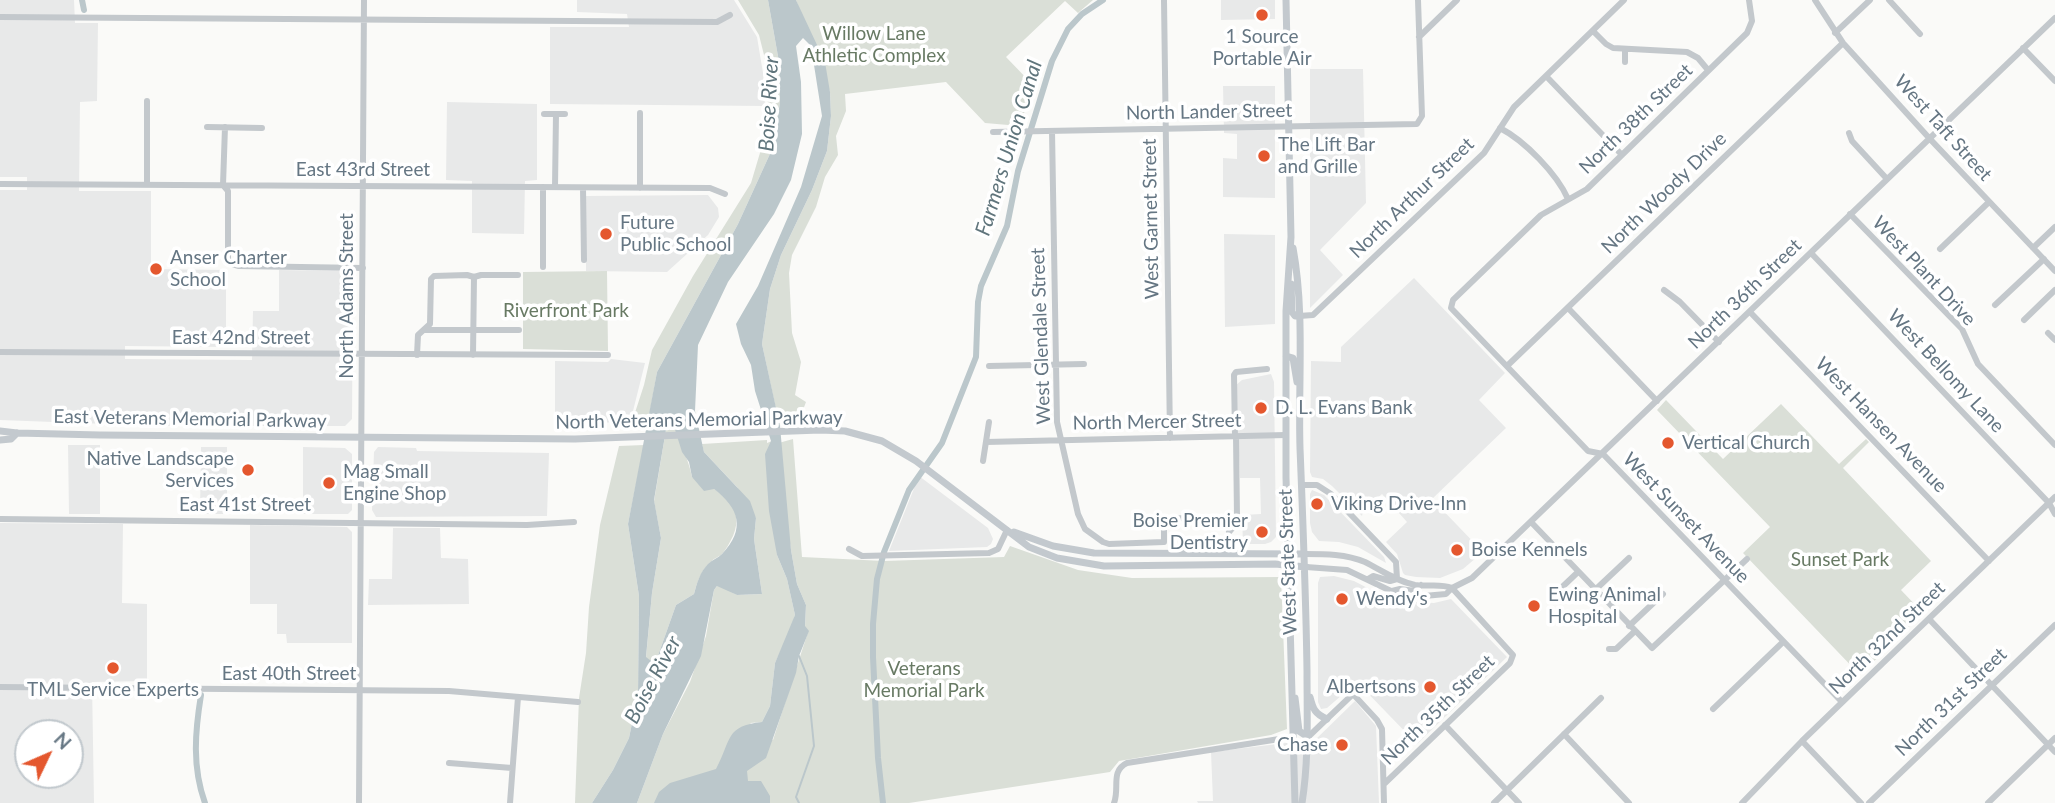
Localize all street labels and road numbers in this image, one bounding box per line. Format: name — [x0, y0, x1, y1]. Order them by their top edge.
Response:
street label: North 38th Street — [1575, 59, 1697, 179]
street label: West Taft Street — [1889, 70, 1997, 186]
street label: North Lander Street — [1126, 99, 1292, 125]
street label: North Woody Drive — [1597, 128, 1731, 258]
street label: North Arthur Street — [1345, 133, 1479, 263]
street label: West Garnet Street — [1138, 138, 1164, 300]
street label: East 43rd Street — [296, 159, 430, 181]
street label: West Plant Drive — [1867, 212, 1981, 330]
street label: North Adams Street — [336, 213, 358, 379]
street label: North 36th Street — [1684, 234, 1806, 354]
street label: West Glendale Street — [1027, 247, 1055, 425]
street label: West Bellomy Lane — [1883, 305, 2009, 437]
street label: East 42nd Street — [172, 327, 310, 349]
street label: West Hansen Avenue — [1810, 353, 1952, 497]
street label: East Veterans Memorial Parkway — [53, 405, 327, 433]
street label: North Veterans Memorial Parkway — [555, 406, 843, 434]
street label: North Mercer Street — [1072, 409, 1242, 435]
street label: West Sunset Avenue — [1618, 448, 1754, 588]
street label: West State Street — [1274, 489, 1302, 635]
street label: East 41st Street — [179, 494, 311, 516]
street label: North 32nd Street — [1824, 577, 1950, 699]
street label: North 31st Street — [1891, 643, 2011, 761]
street label: North 35th Street — [1377, 650, 1499, 770]
street label: East 40th Street — [222, 663, 356, 685]

